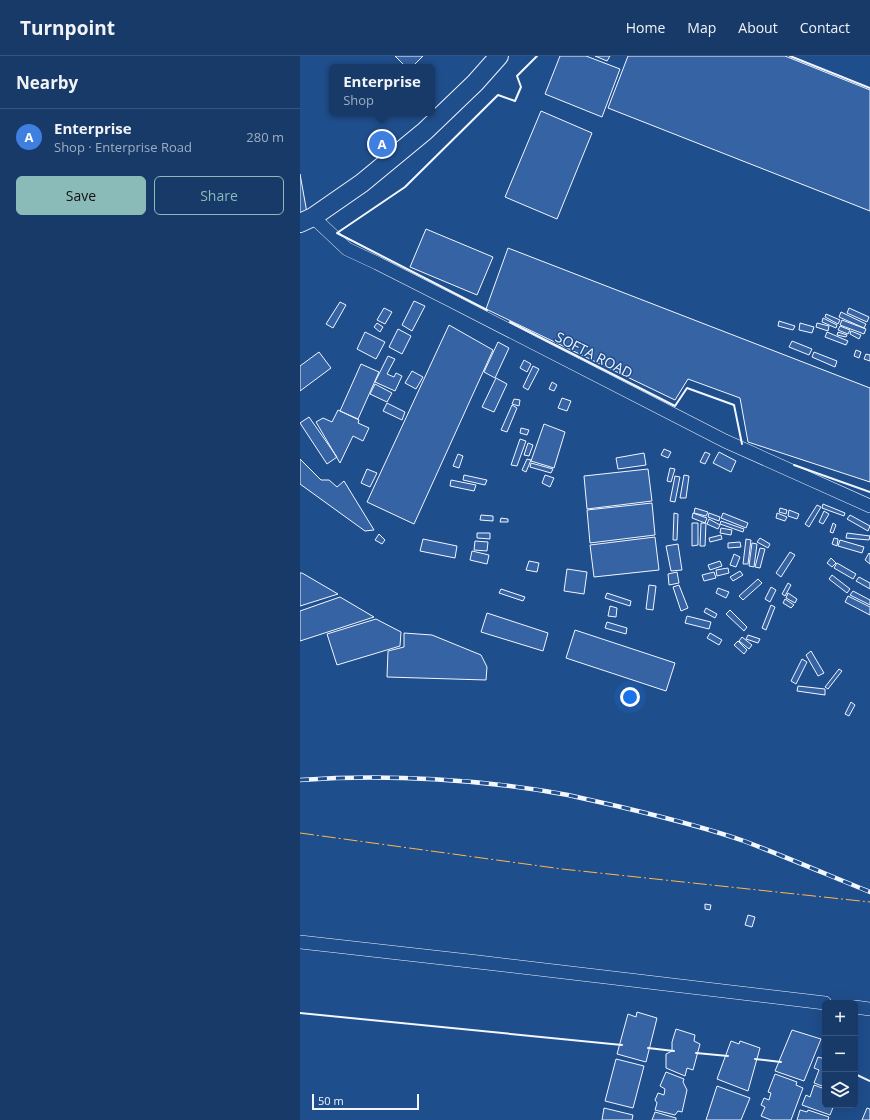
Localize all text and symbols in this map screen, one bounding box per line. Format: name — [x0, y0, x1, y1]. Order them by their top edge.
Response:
text: Turnpoint — [20, 15, 115, 41]
text: Home — [626, 18, 665, 37]
text: Map — [687, 18, 716, 37]
text: About — [738, 18, 778, 37]
text: Contact — [800, 18, 850, 37]
popup — [329, 64, 435, 116]
text: Nearby — [16, 71, 78, 94]
text: Enterprise — [343, 71, 421, 91]
text: Shop — [343, 91, 374, 109]
text: Enterprise — [54, 118, 132, 138]
text: A — [25, 128, 33, 146]
text: 280 m — [246, 128, 284, 146]
pin: A — [369, 129, 395, 159]
text: Shop · Enterprise Road — [54, 138, 192, 156]
button: Save — [16, 176, 146, 215]
button: Share — [154, 176, 284, 215]
street label: SOFTA ROAD — [552, 327, 636, 382]
your location — [620, 687, 640, 707]
map controls — [822, 1000, 858, 1108]
button: + — [822, 1000, 858, 1036]
button: − — [822, 1036, 858, 1072]
button: layers — [822, 1072, 858, 1108]
scale bar — [312, 1092, 419, 1111]
text: 50 m — [318, 1093, 344, 1108]

